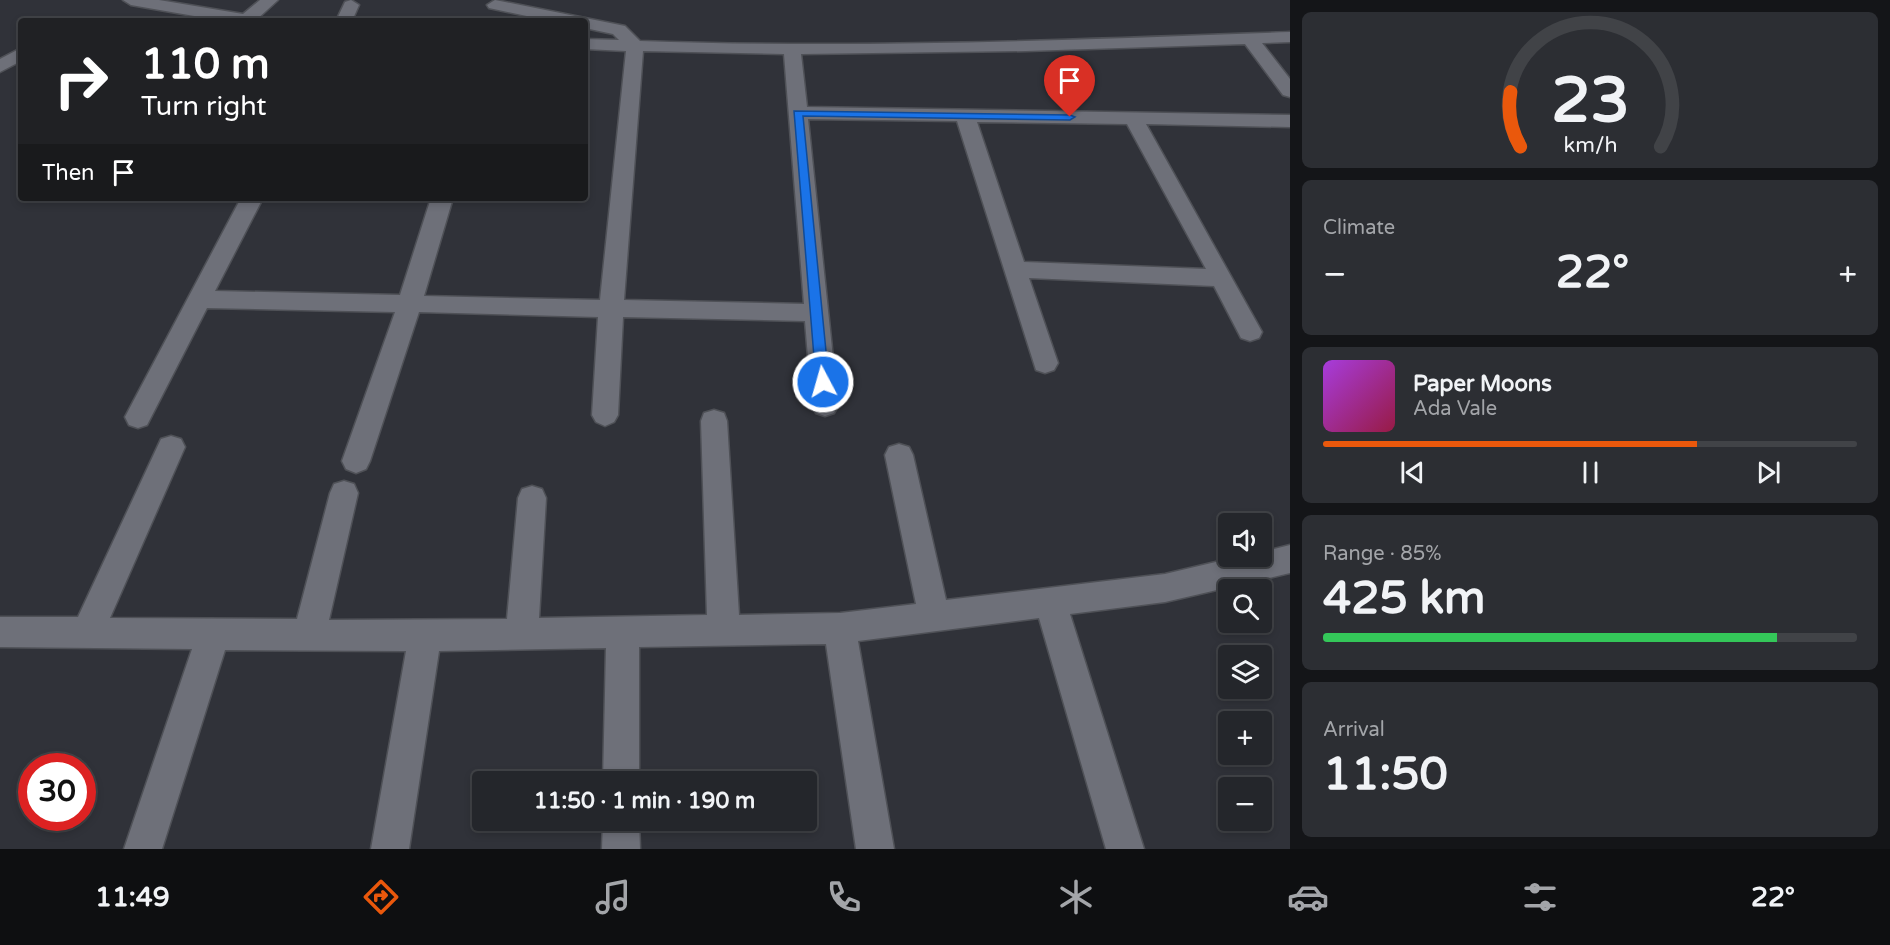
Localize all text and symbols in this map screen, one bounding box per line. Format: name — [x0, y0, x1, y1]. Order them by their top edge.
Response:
text: 110 m — [141, 39, 270, 90]
icon: right — [42, 42, 120, 120]
pin — [1044, 55, 1095, 117]
icon: arrive — [1053, 64, 1086, 97]
text: 23 — [1551, 64, 1629, 139]
text: Turn right — [141, 90, 267, 123]
text: km/h — [1563, 132, 1617, 158]
icon: arrive — [107, 156, 140, 189]
text: Then — [42, 160, 95, 186]
text: Climate — [1323, 216, 1395, 240]
text: 22° — [1556, 246, 1629, 300]
text: − — [1323, 255, 1347, 294]
text: + — [1838, 255, 1857, 294]
position arrow — [791, 350, 855, 414]
text: Paper Moons — [1413, 371, 1552, 397]
text: Ada Vale — [1413, 397, 1497, 421]
icon: previous — [1396, 456, 1429, 489]
icon: pause — [1574, 456, 1607, 489]
icon: next — [1752, 456, 1785, 489]
map controls — [1218, 513, 1272, 831]
button: sound — [1218, 513, 1272, 567]
text: Range · 85% — [1323, 542, 1442, 566]
text: 425 km — [1323, 572, 1485, 626]
button: search — [1218, 579, 1272, 633]
button: layers — [1218, 645, 1272, 699]
button: + — [1218, 711, 1272, 765]
text: Arrival — [1323, 718, 1385, 742]
text: 11:50 — [1323, 748, 1448, 802]
speed limit sign: 30 — [18, 753, 96, 831]
button: − — [1218, 777, 1272, 831]
text: 11:50 · 1 min · 190 m — [534, 788, 755, 814]
icon: directions — [360, 876, 402, 918]
icon: music — [592, 876, 634, 918]
icon: phone — [823, 876, 865, 918]
icon: climate — [1055, 876, 1097, 918]
icon: car — [1287, 876, 1329, 918]
icon: filters — [1519, 876, 1561, 918]
text: 11:49 — [95, 881, 170, 914]
text: 22° — [1751, 881, 1795, 914]

